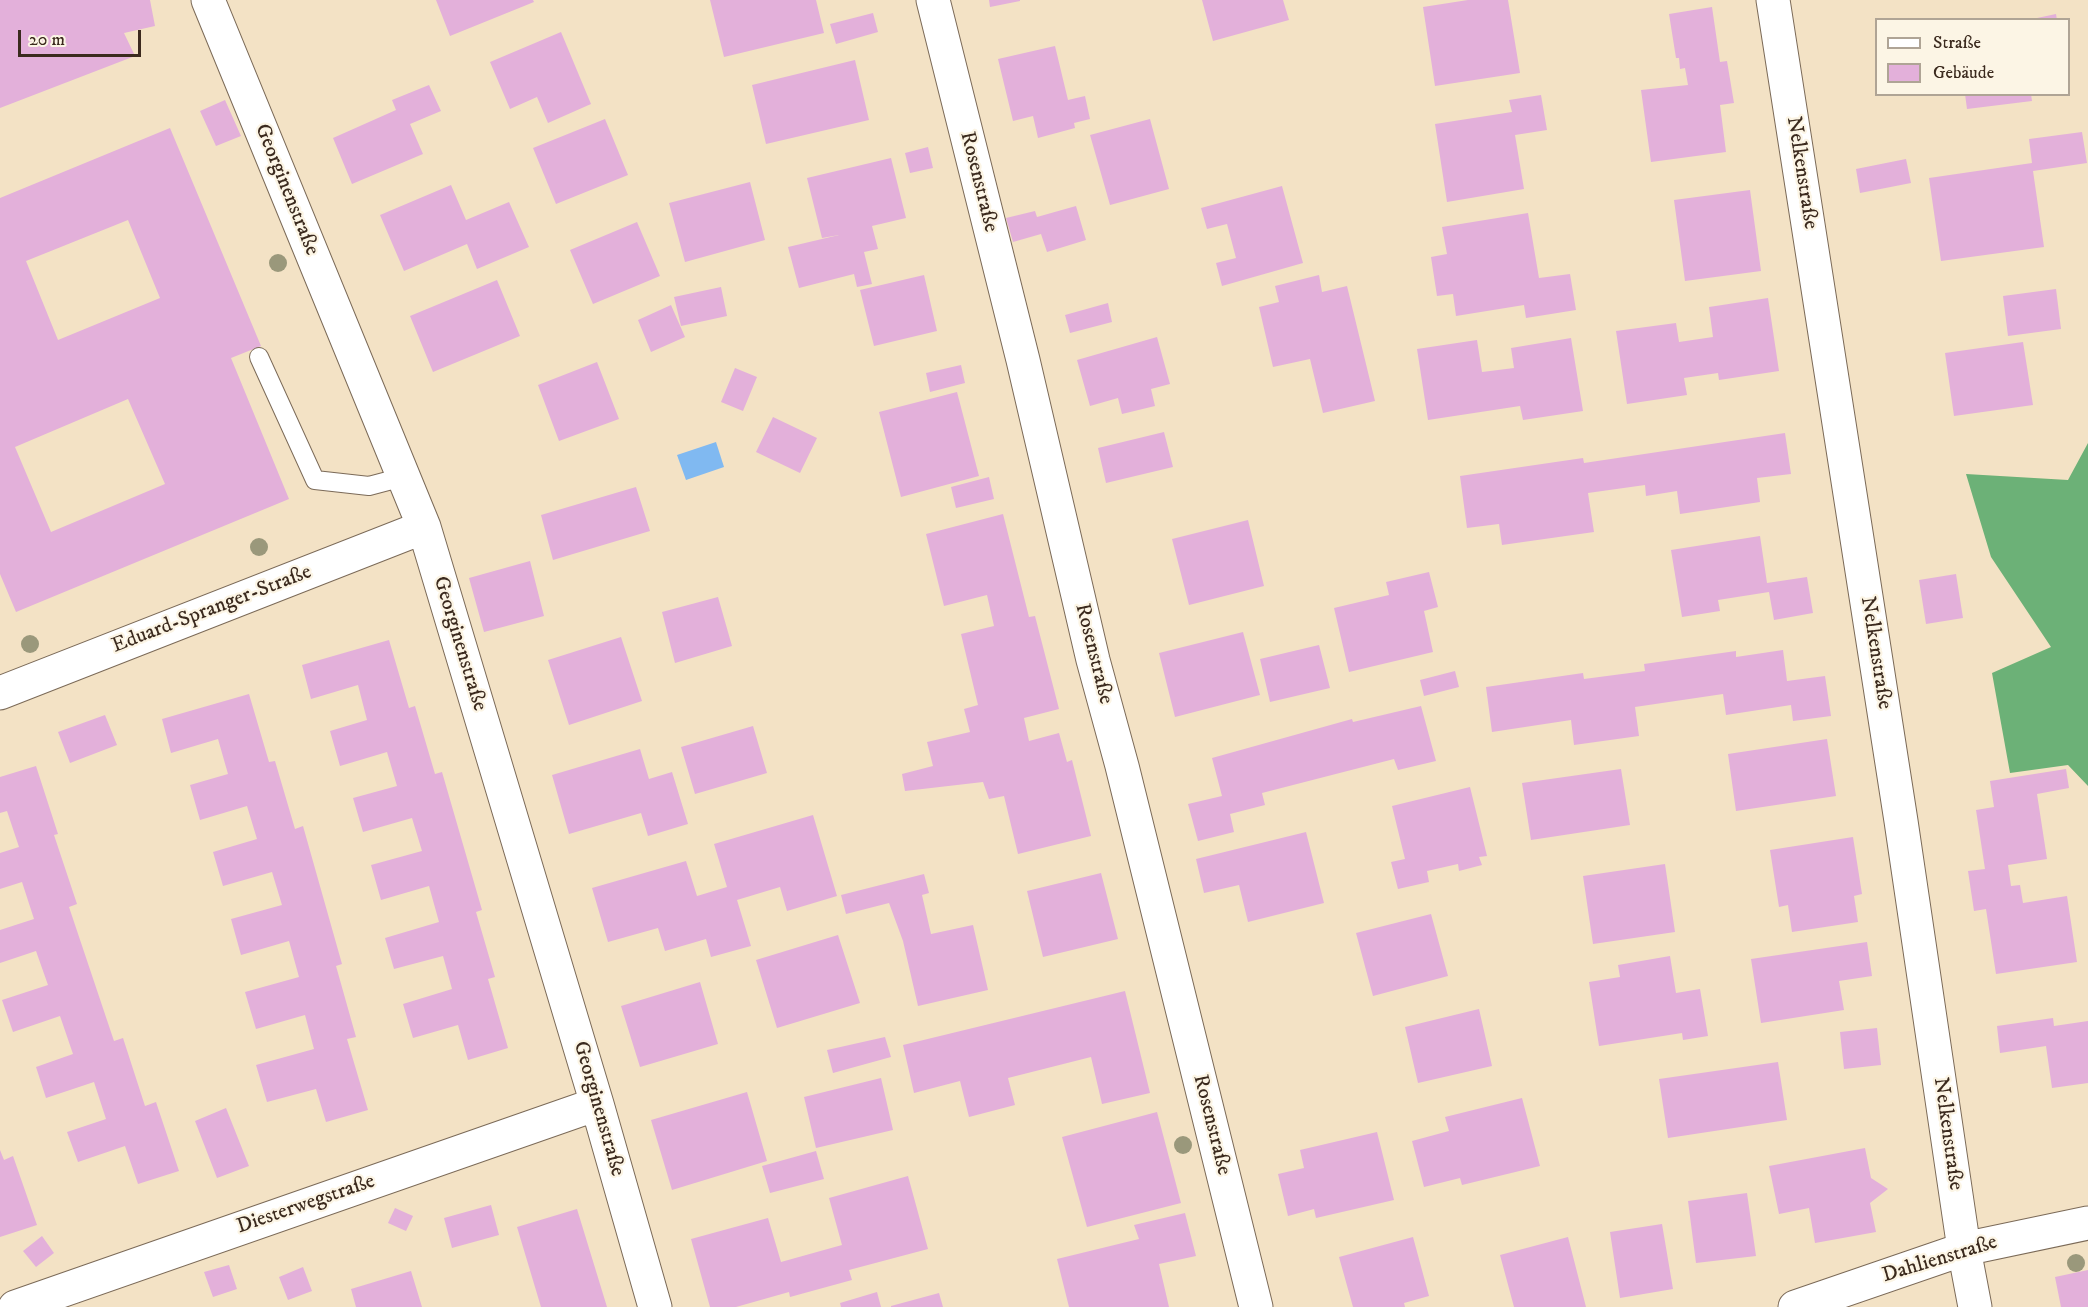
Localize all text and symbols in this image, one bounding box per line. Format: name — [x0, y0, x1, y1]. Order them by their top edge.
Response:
scale bar — [21, 18, 144, 56]
legend — [1875, 18, 2070, 96]
text: 20 m — [29, 29, 65, 51]
text: Straße — [1933, 32, 1981, 54]
text: Gebäude — [1933, 62, 1994, 84]
street label: Nelkenstraße — [1780, 115, 1822, 231]
street label: Georginenstraße — [248, 121, 324, 259]
street label: Rosenstraße — [953, 129, 1003, 235]
street label: Eduard-Spranger-Straße — [109, 560, 315, 660]
street label: Georginenstraße — [427, 574, 491, 714]
street label: Nelkenstraße — [1854, 595, 1896, 711]
street label: Rosenstraße — [1068, 601, 1118, 707]
street label: Georginenstraße — [567, 1039, 629, 1179]
street label: Rosenstraße — [1186, 1072, 1236, 1178]
street label: Nelkenstraße — [1927, 1076, 1967, 1192]
street label: Diesterwegstraße — [234, 1170, 378, 1240]
street label: Dahlienstraße — [1879, 1231, 2001, 1289]

